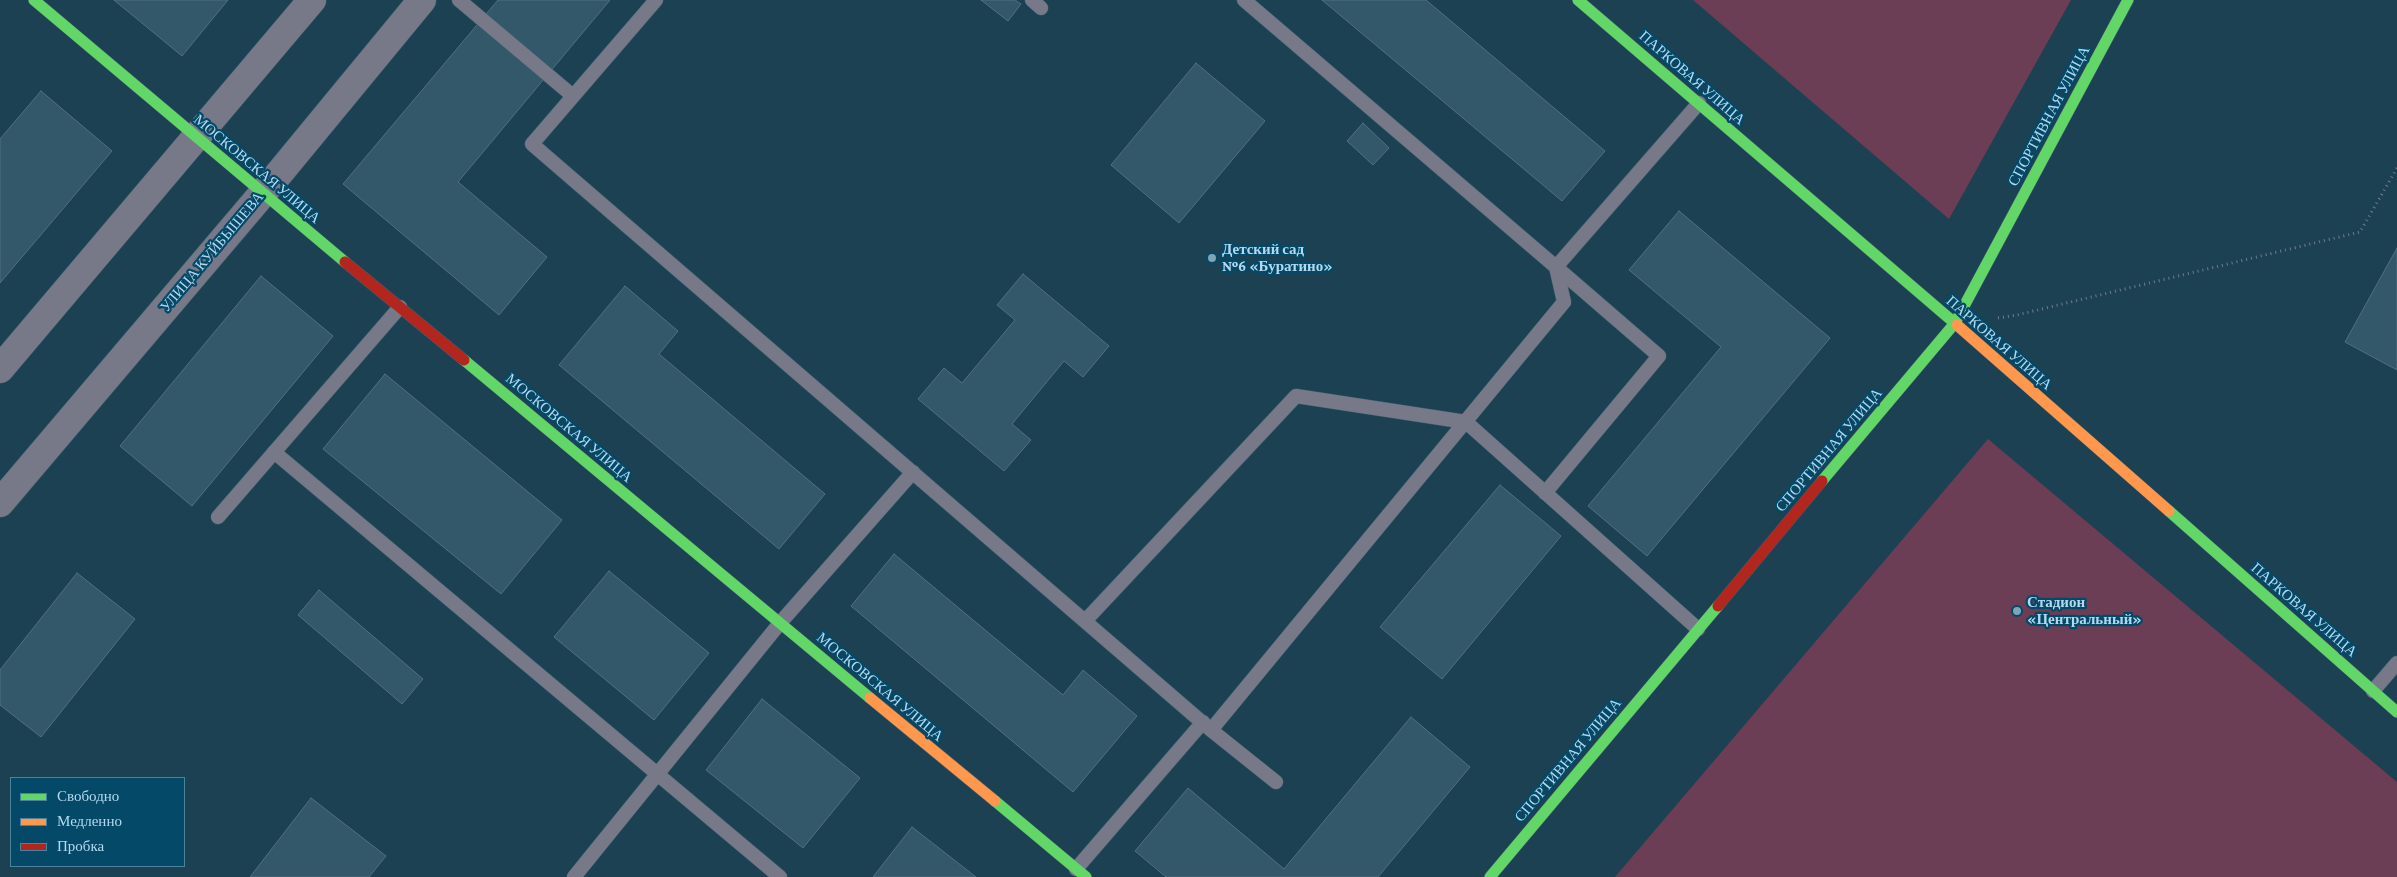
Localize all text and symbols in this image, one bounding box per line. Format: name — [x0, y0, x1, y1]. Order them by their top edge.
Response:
street label: ПАРКОВАЯ УЛИЦА — [1635, 27, 1749, 129]
street label: СПОРТИВНАЯ УЛИЦА — [2004, 43, 2094, 189]
street label: МОСКОВСКАЯ УЛИЦА — [190, 111, 324, 227]
street label: УЛИЦА КУЙБЫШЕВА — [156, 188, 268, 316]
place label: Детский сад №6 «Буратино» — [1222, 240, 1333, 275]
marker: Детский сад №6 «Буратино» — [1206, 252, 1218, 264]
street label: ПАРКОВАЯ УЛИЦА — [1942, 292, 2056, 394]
street label: МОСКОВСКАЯ УЛИЦА — [502, 370, 636, 486]
street label: СПОРТИВНАЯ УЛИЦА — [1772, 384, 1886, 516]
street label: ПАРКОВАЯ УЛИЦА — [2247, 559, 2361, 661]
place label: Стадион «Центральный» — [2027, 593, 2142, 628]
marker: Стадион «Центральный» — [2011, 605, 2023, 617]
street label: МОСКОВСКАЯ УЛИЦА — [813, 629, 947, 745]
street label: СПОРТИВНАЯ УЛИЦА — [1511, 694, 1625, 826]
legend — [10, 777, 185, 867]
text: Свободно — [57, 788, 119, 804]
text: Медленно — [57, 813, 122, 829]
text: Пробка — [57, 838, 104, 854]

